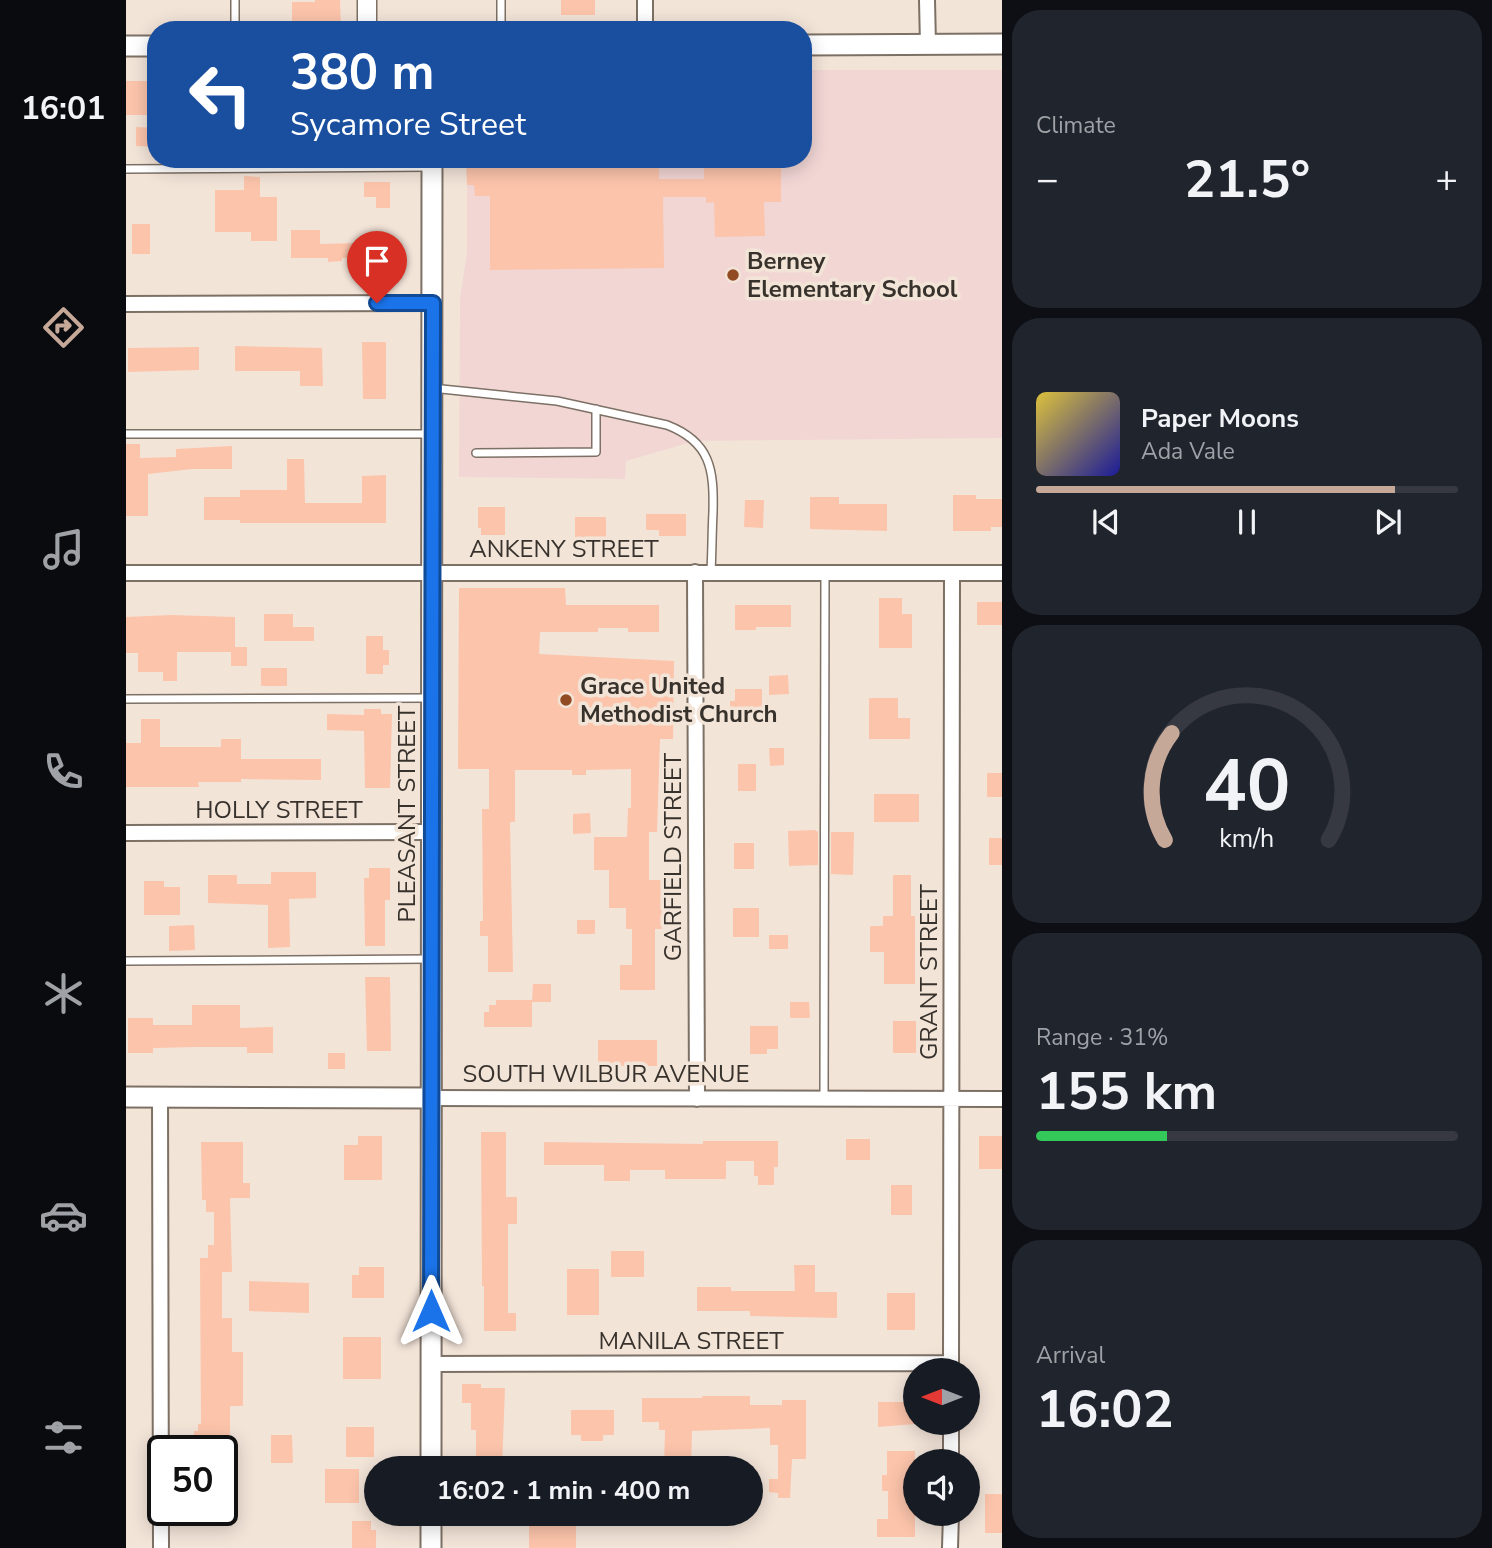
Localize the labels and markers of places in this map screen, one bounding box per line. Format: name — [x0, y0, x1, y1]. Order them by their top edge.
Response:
pin — [347, 231, 407, 303]
place label: Berney Elementary School — [747, 245, 958, 305]
marker: Berney Elementary School — [725, 267, 741, 283]
place label: Grace United Methodist Church — [580, 670, 778, 730]
marker: Grace United Methodist Church — [558, 692, 574, 708]

